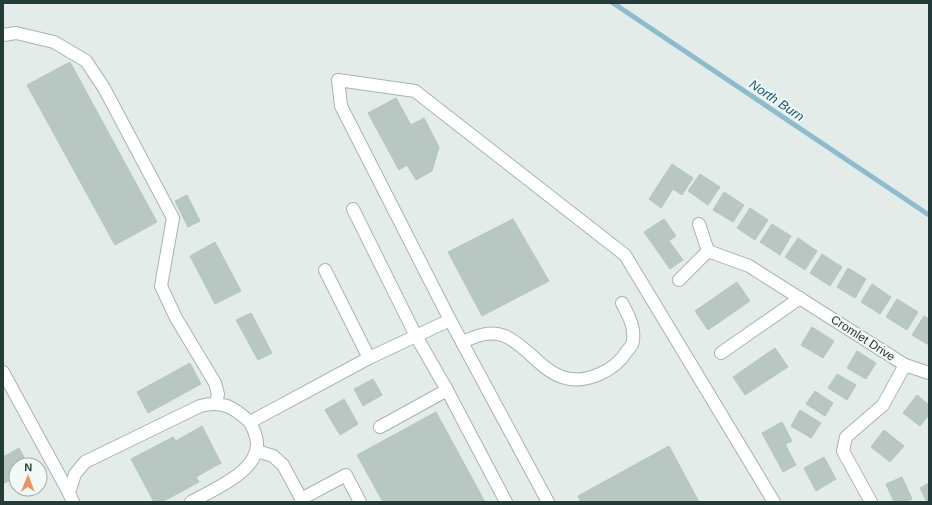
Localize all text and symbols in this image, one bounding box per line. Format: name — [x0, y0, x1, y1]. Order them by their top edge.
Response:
water label: North Burn — [746, 77, 807, 124]
street label: Cromlet Drive — [828, 312, 898, 364]
north arrow — [8, 457, 48, 497]
text: N — [24, 461, 32, 473]

